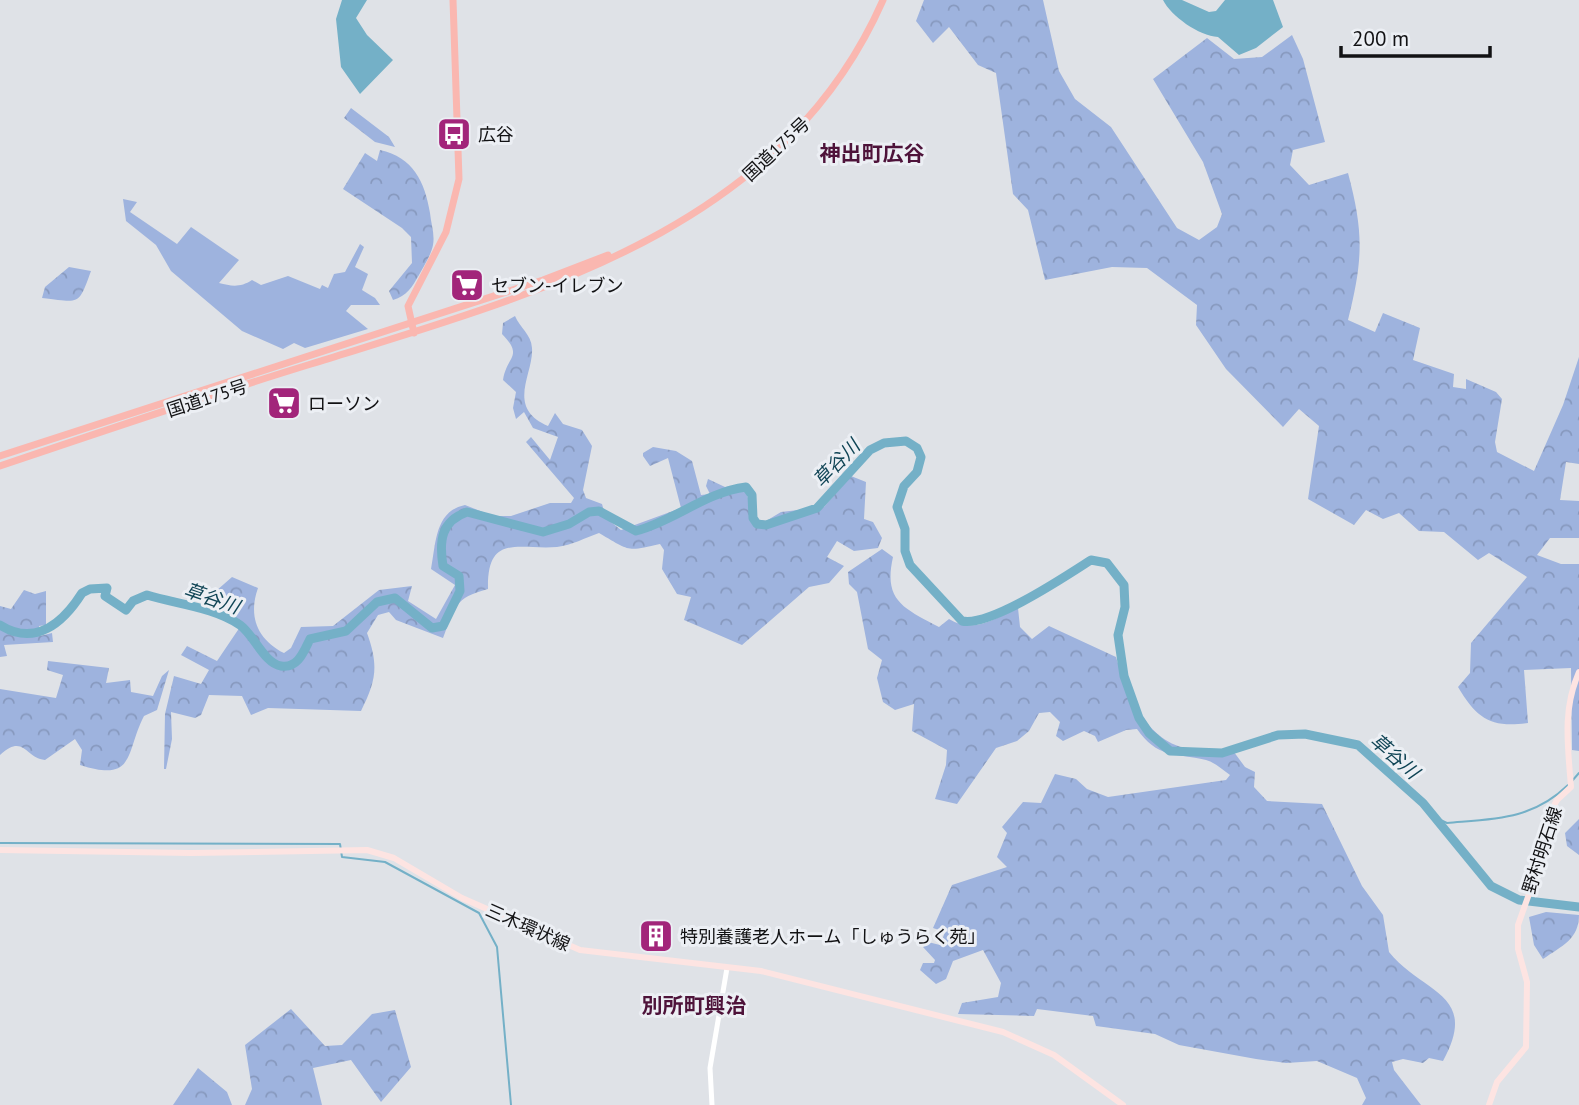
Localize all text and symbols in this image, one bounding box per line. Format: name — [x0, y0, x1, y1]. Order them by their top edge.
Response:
scale bar — [1341, 14, 1490, 58]
text: 200 m — [1352, 25, 1409, 52]
street label: 国道175号 — [738, 112, 814, 186]
bus stop icon: 広谷 — [435, 115, 473, 153]
place label: 広谷 — [478, 123, 514, 146]
district label: 神出町広谷 — [820, 140, 925, 167]
supermarket icon: セブン-イレブン — [448, 266, 486, 304]
place label: セブン-イレブン — [491, 274, 623, 297]
street label: 国道175号 — [164, 374, 250, 422]
supermarket icon: ローソン — [265, 384, 303, 422]
place label: ローソン — [308, 392, 380, 415]
water label: 草谷川 — [808, 433, 866, 492]
water label: 草谷川 — [181, 577, 245, 619]
water label: 草谷川 — [1366, 728, 1426, 785]
street label: 野村明石線 — [1517, 804, 1567, 896]
street label: 三木環状線 — [482, 898, 574, 956]
building icon: 特別養護老人ホーム「しゅうらく苑」 — [637, 917, 675, 955]
place label: 特別養護老人ホーム「しゅうらく苑」 — [680, 925, 985, 948]
district label: 別所町興治 — [642, 992, 747, 1019]

